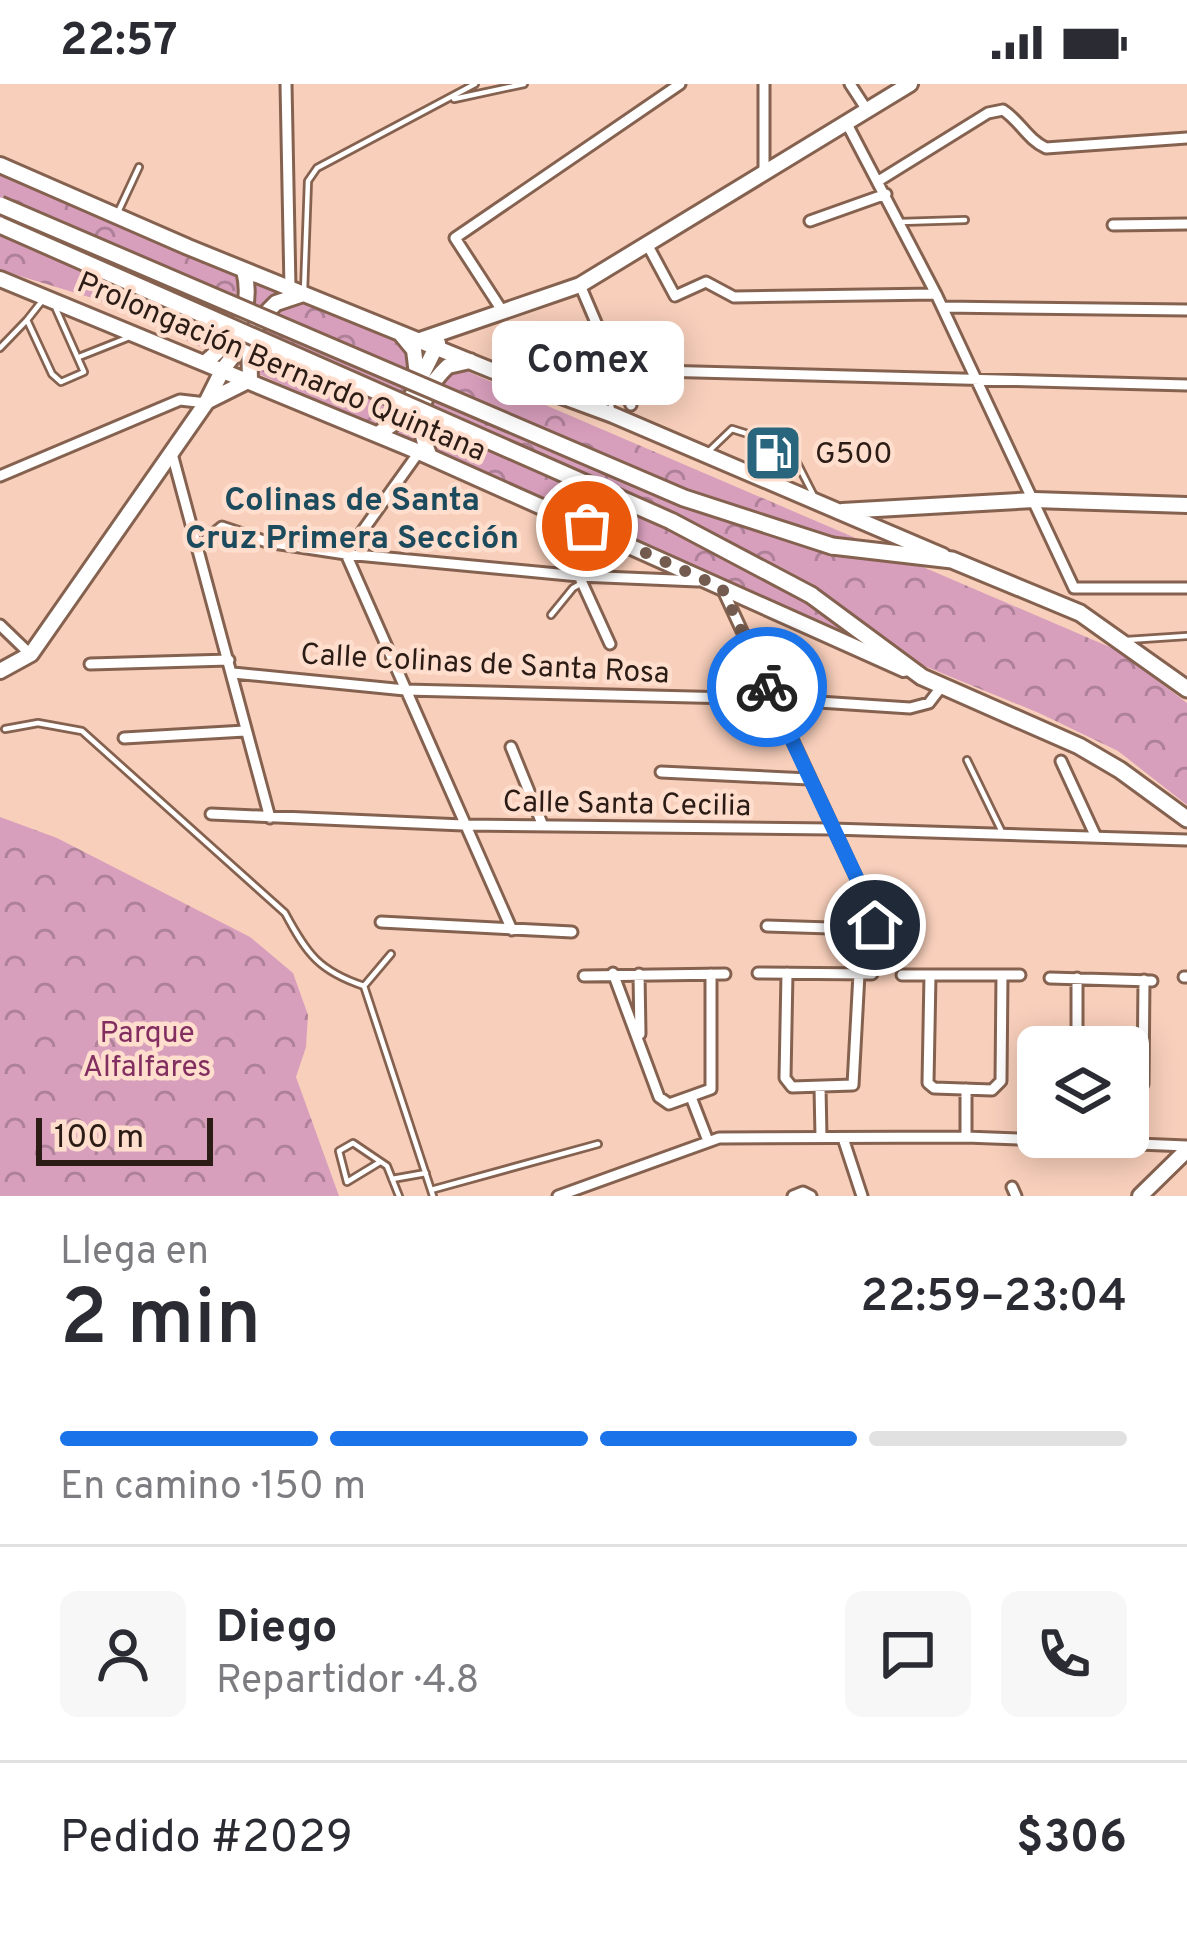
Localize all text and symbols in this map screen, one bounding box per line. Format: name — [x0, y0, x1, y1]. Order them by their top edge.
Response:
text: 22:57 — [60, 14, 178, 71]
street label: Prolongación Bernardo Quintana — [71, 265, 491, 471]
callout: Comex — [491, 322, 683, 406]
text: Comex — [527, 338, 649, 387]
fuel station icon: G500 — [742, 422, 804, 484]
place label: G500 — [815, 437, 893, 474]
pin — [536, 475, 638, 577]
district label: Colinas de Santa Cruz Primera Sección — [185, 481, 519, 561]
icon: bag — [554, 493, 620, 559]
courier — [707, 627, 827, 747]
street label: Calle Colinas de Santa Rosa — [299, 637, 670, 694]
icon: bike — [734, 654, 800, 720]
street label: Calle Santa Cecilia — [502, 785, 752, 826]
pin — [824, 874, 926, 976]
icon: home — [842, 892, 908, 958]
park label: Parque Alfalfares — [83, 1016, 211, 1087]
map controls — [1017, 1026, 1149, 1158]
button: layers — [1017, 1026, 1149, 1158]
scale bar — [36, 1112, 213, 1165]
text: 100 m — [54, 1118, 144, 1160]
text: Llega en — [60, 1229, 209, 1278]
text: 22:59–23:04 — [861, 1270, 1127, 1327]
text: 2 min — [60, 1273, 261, 1372]
text: En camino · 150 m — [60, 1464, 366, 1513]
button: person — [60, 1591, 186, 1717]
button: chat — [845, 1591, 971, 1717]
button: phone — [1001, 1591, 1127, 1717]
text: Diego — [216, 1601, 338, 1658]
text: Repartidor · 4.8 — [216, 1658, 479, 1707]
text: Pedido #2029 — [60, 1811, 353, 1868]
text: $306 — [1016, 1811, 1127, 1868]

